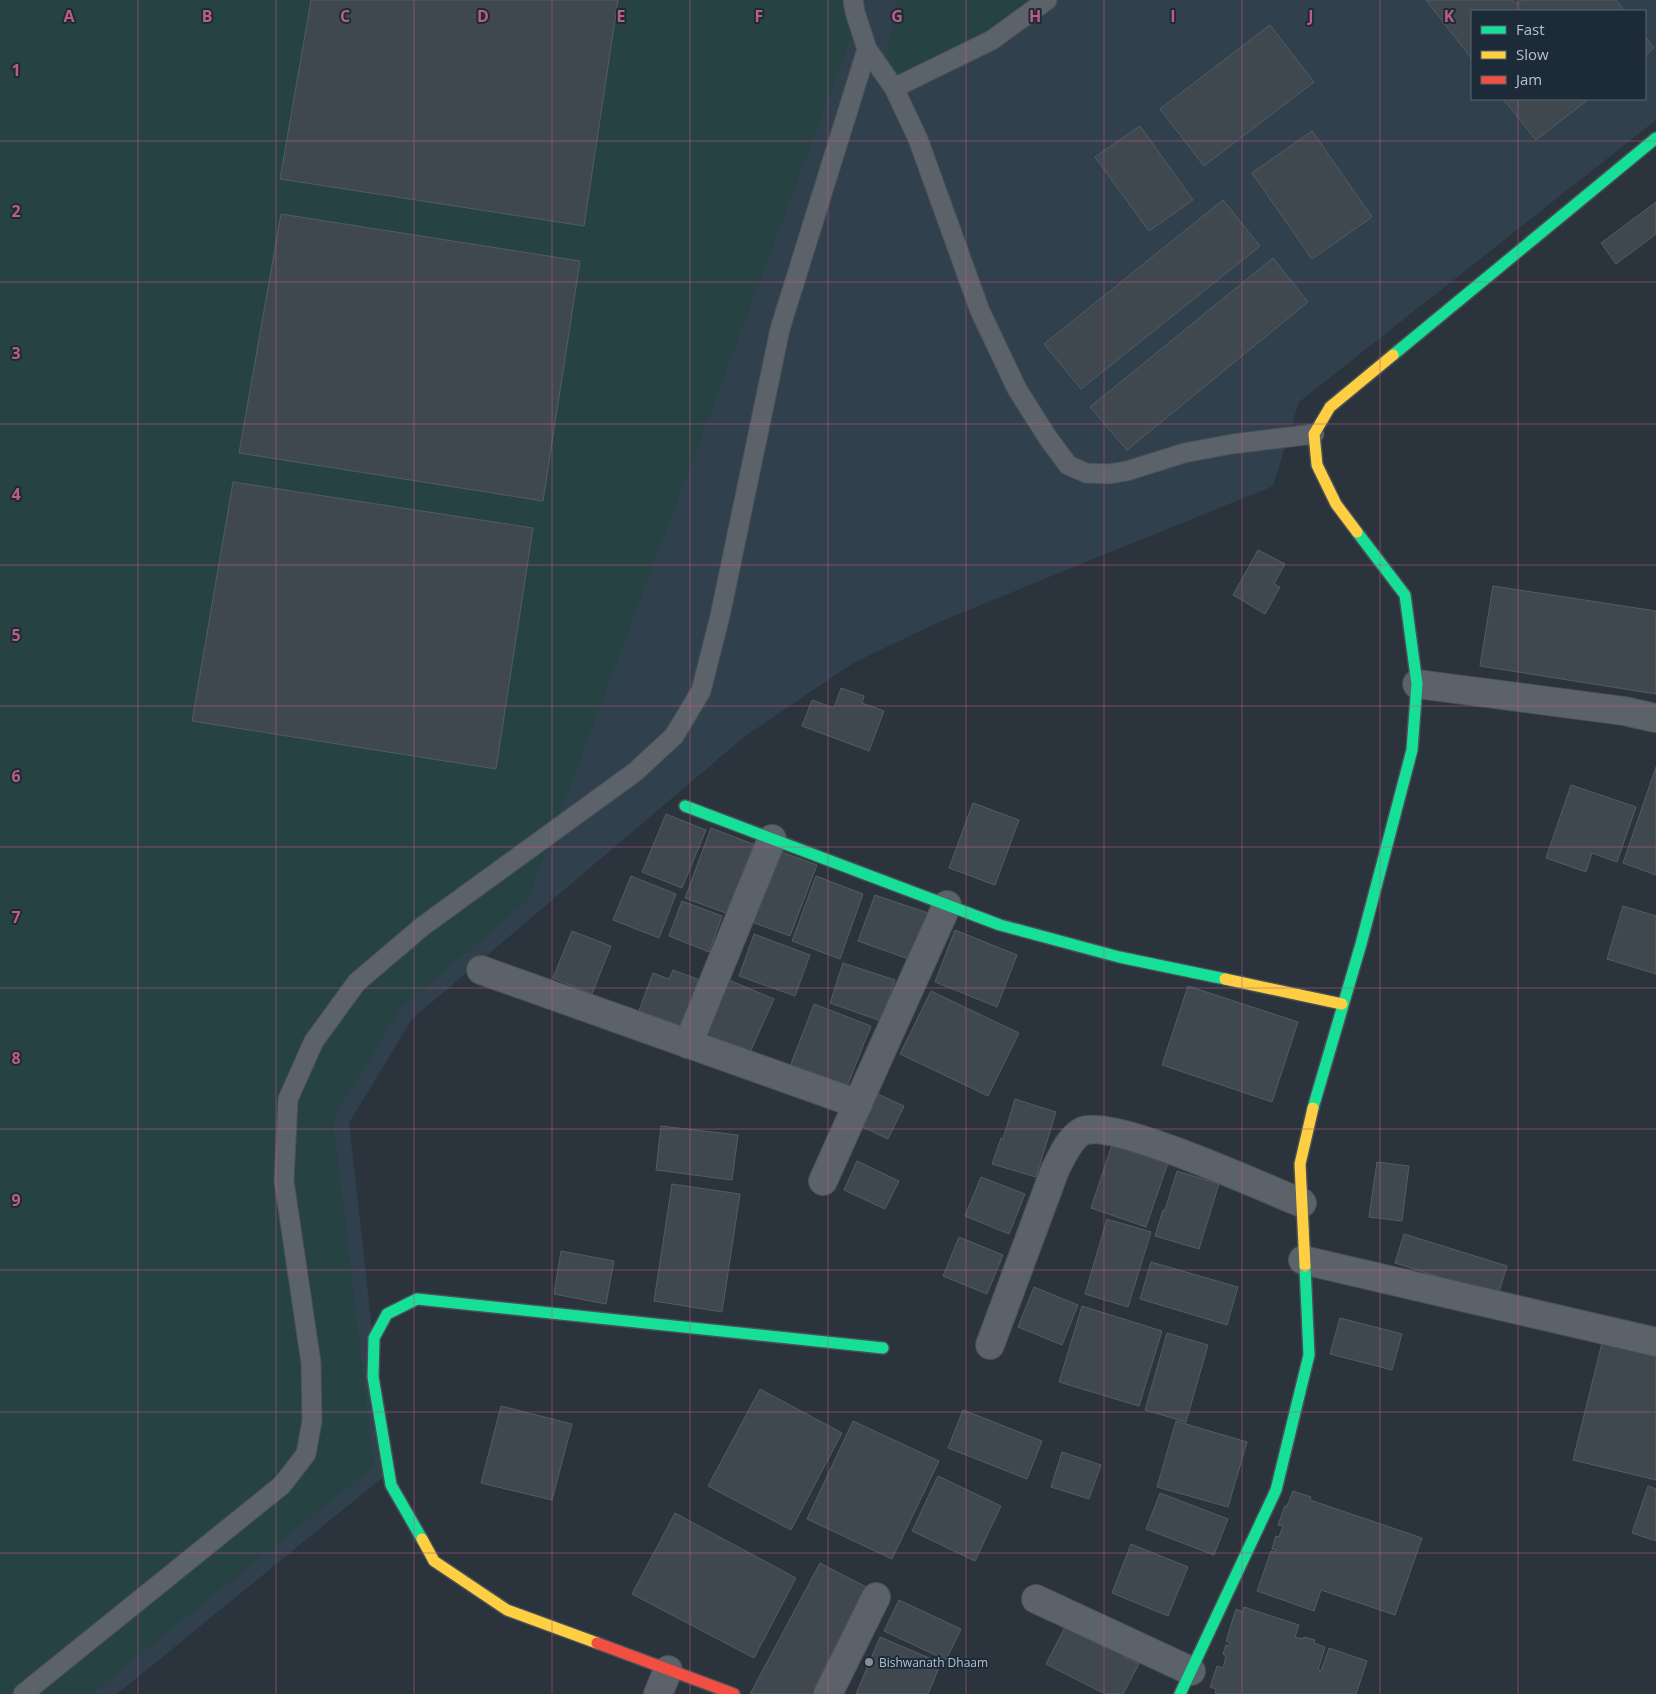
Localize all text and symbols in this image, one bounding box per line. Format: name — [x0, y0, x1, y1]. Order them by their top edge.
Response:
text: A — [63, 5, 75, 27]
text: B — [202, 5, 212, 27]
text: C — [340, 5, 350, 27]
text: D — [477, 5, 489, 27]
text: E — [617, 5, 626, 27]
text: F — [755, 5, 763, 27]
text: G — [891, 5, 903, 27]
text: H — [1029, 5, 1041, 27]
text: I — [1170, 5, 1176, 27]
text: J — [1306, 5, 1314, 27]
text: K — [1444, 5, 1455, 27]
legend — [1471, 10, 1646, 100]
text: Fast — [1516, 19, 1545, 39]
text: Slow — [1516, 44, 1549, 64]
text: 1 — [11, 59, 21, 81]
text: Jam — [1514, 69, 1542, 89]
text: 2 — [11, 200, 21, 222]
text: 3 — [11, 342, 21, 364]
text: 4 — [11, 483, 21, 505]
text: 5 — [11, 624, 21, 646]
text: 6 — [11, 765, 21, 787]
text: 7 — [11, 906, 21, 928]
text: 8 — [11, 1047, 21, 1069]
text: 9 — [11, 1189, 21, 1211]
place label: Bishwanath Dhaam — [879, 1654, 988, 1671]
marker: Bishwanath Dhaam — [863, 1656, 875, 1668]

